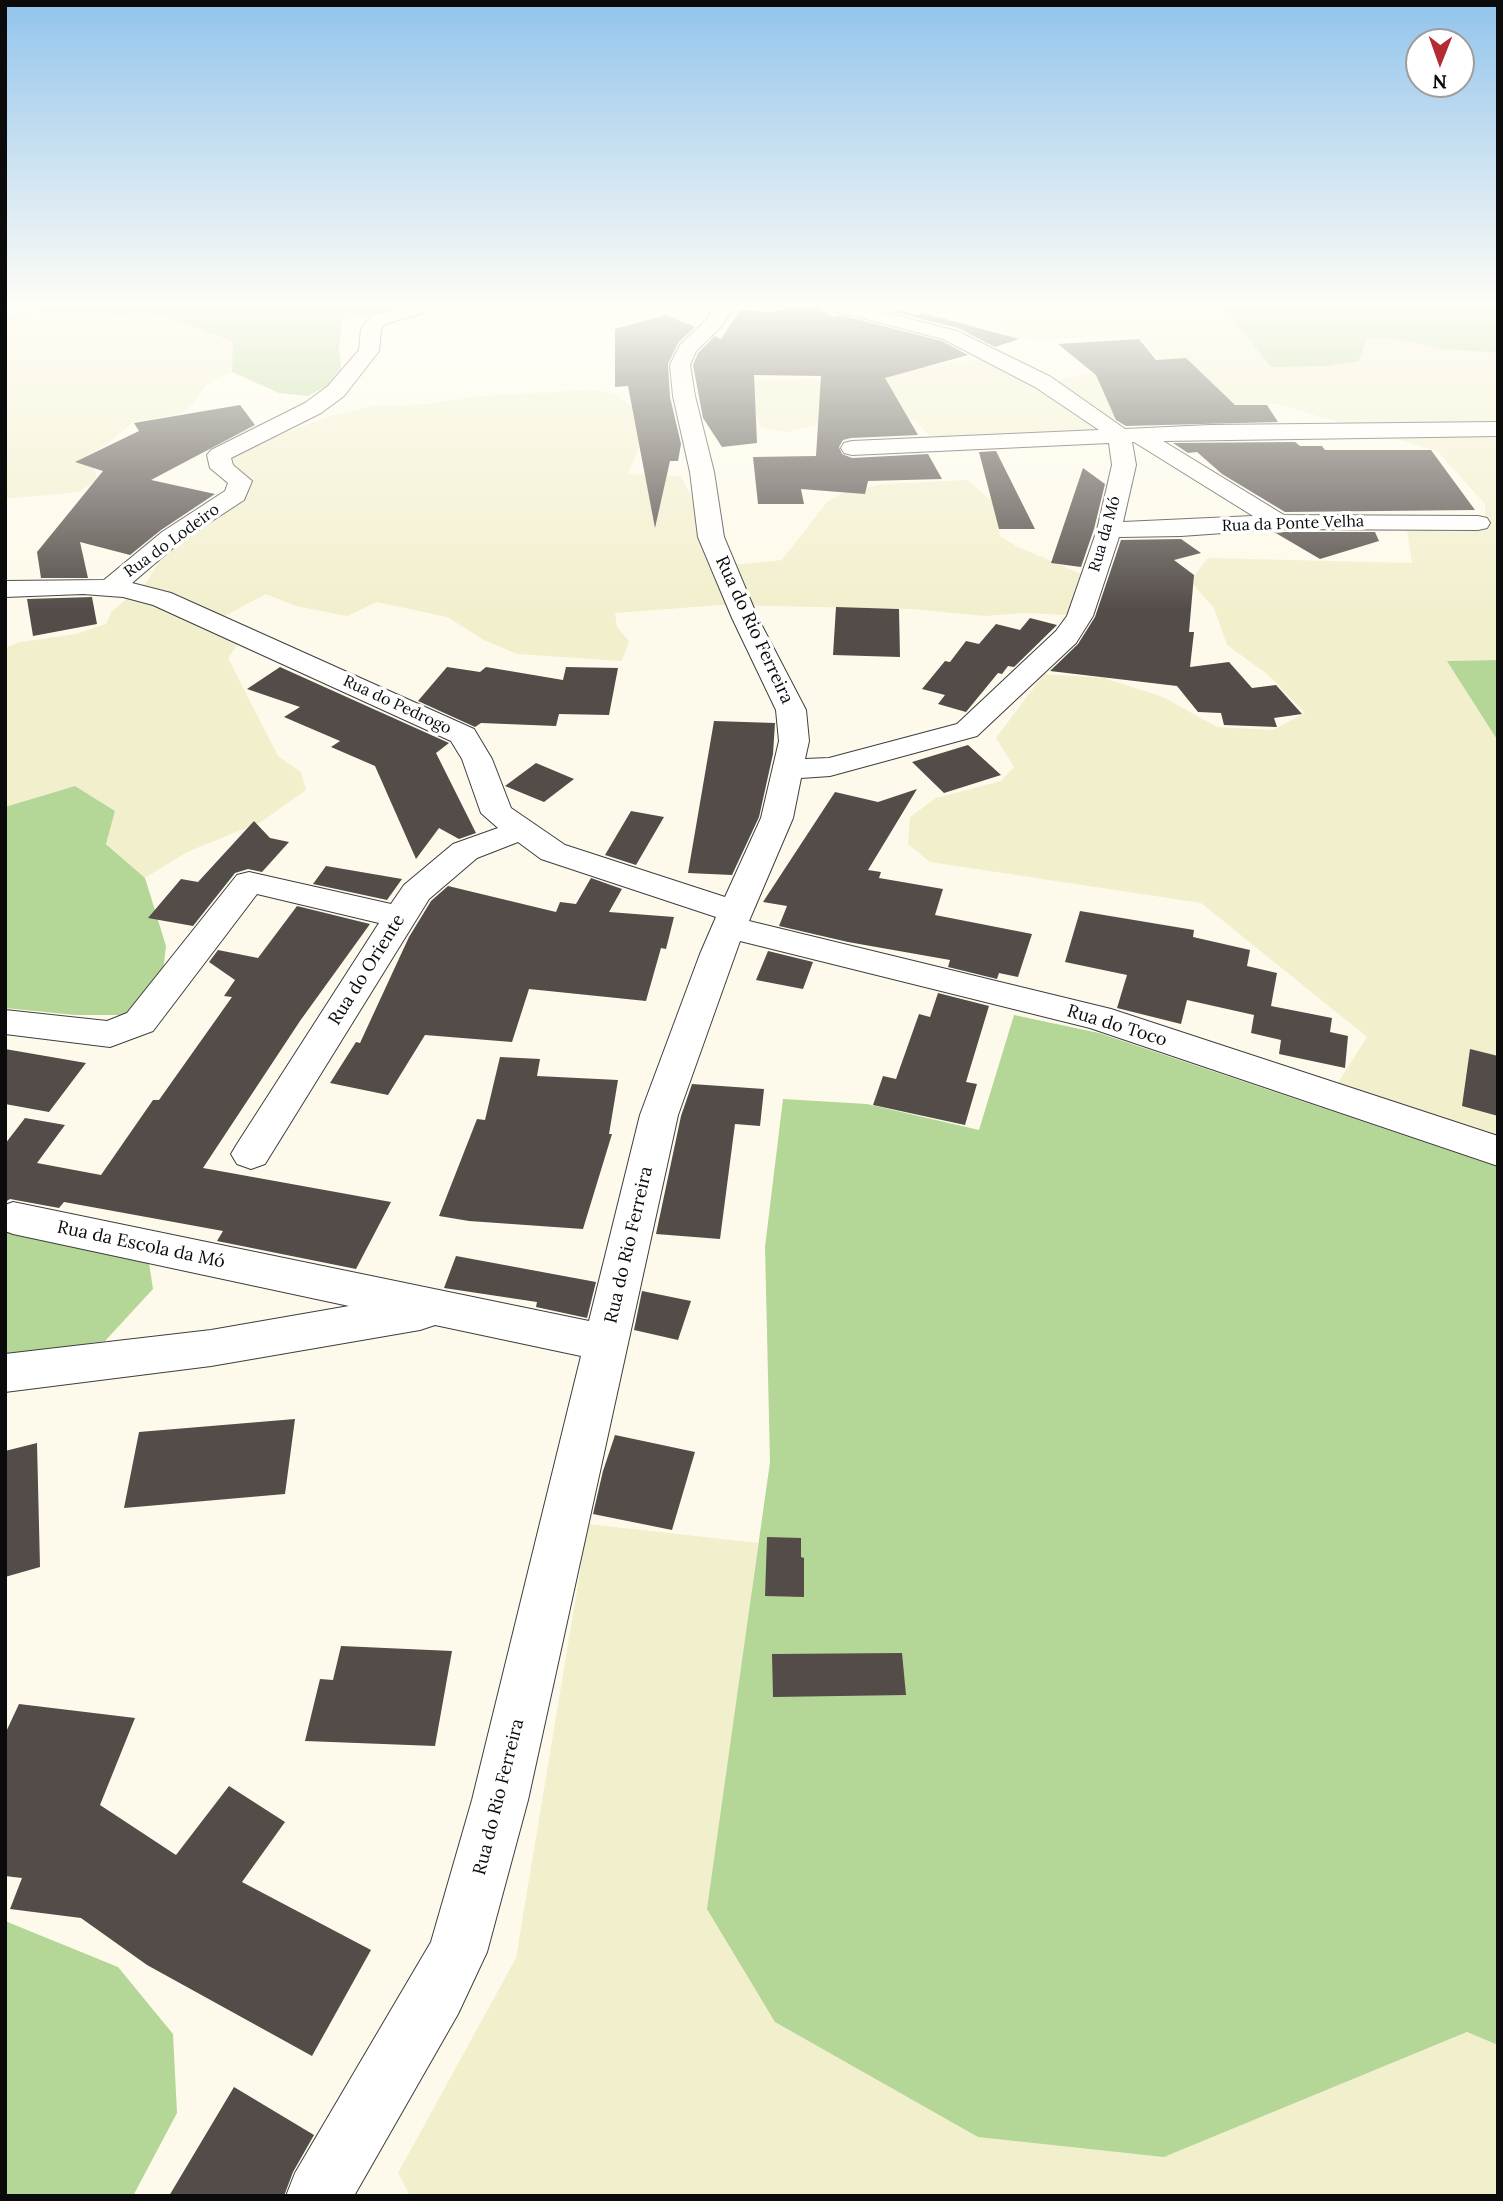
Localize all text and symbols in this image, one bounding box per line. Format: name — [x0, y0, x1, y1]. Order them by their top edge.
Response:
north arrow — [1405, 28, 1475, 98]
text: N — [1432, 70, 1447, 94]
street label: Rua da Mó — [1085, 494, 1125, 574]
street label: Rua do Lodeiro — [121, 500, 223, 582]
street label: Rua da Ponte Velha — [1222, 512, 1364, 536]
street label: Rua do Rio Ferreira — [710, 553, 798, 707]
street label: Rua do Pedrogo — [340, 672, 454, 738]
street label: Rua do Oriente — [324, 911, 410, 1029]
street label: Rua do Toco — [1064, 1001, 1170, 1051]
street label: Rua do Rio Ferreira — [600, 1164, 658, 1326]
street label: Rua da Escola da Mó — [55, 1217, 227, 1273]
street label: Rua do Rio Ferreira — [469, 1717, 529, 1877]

